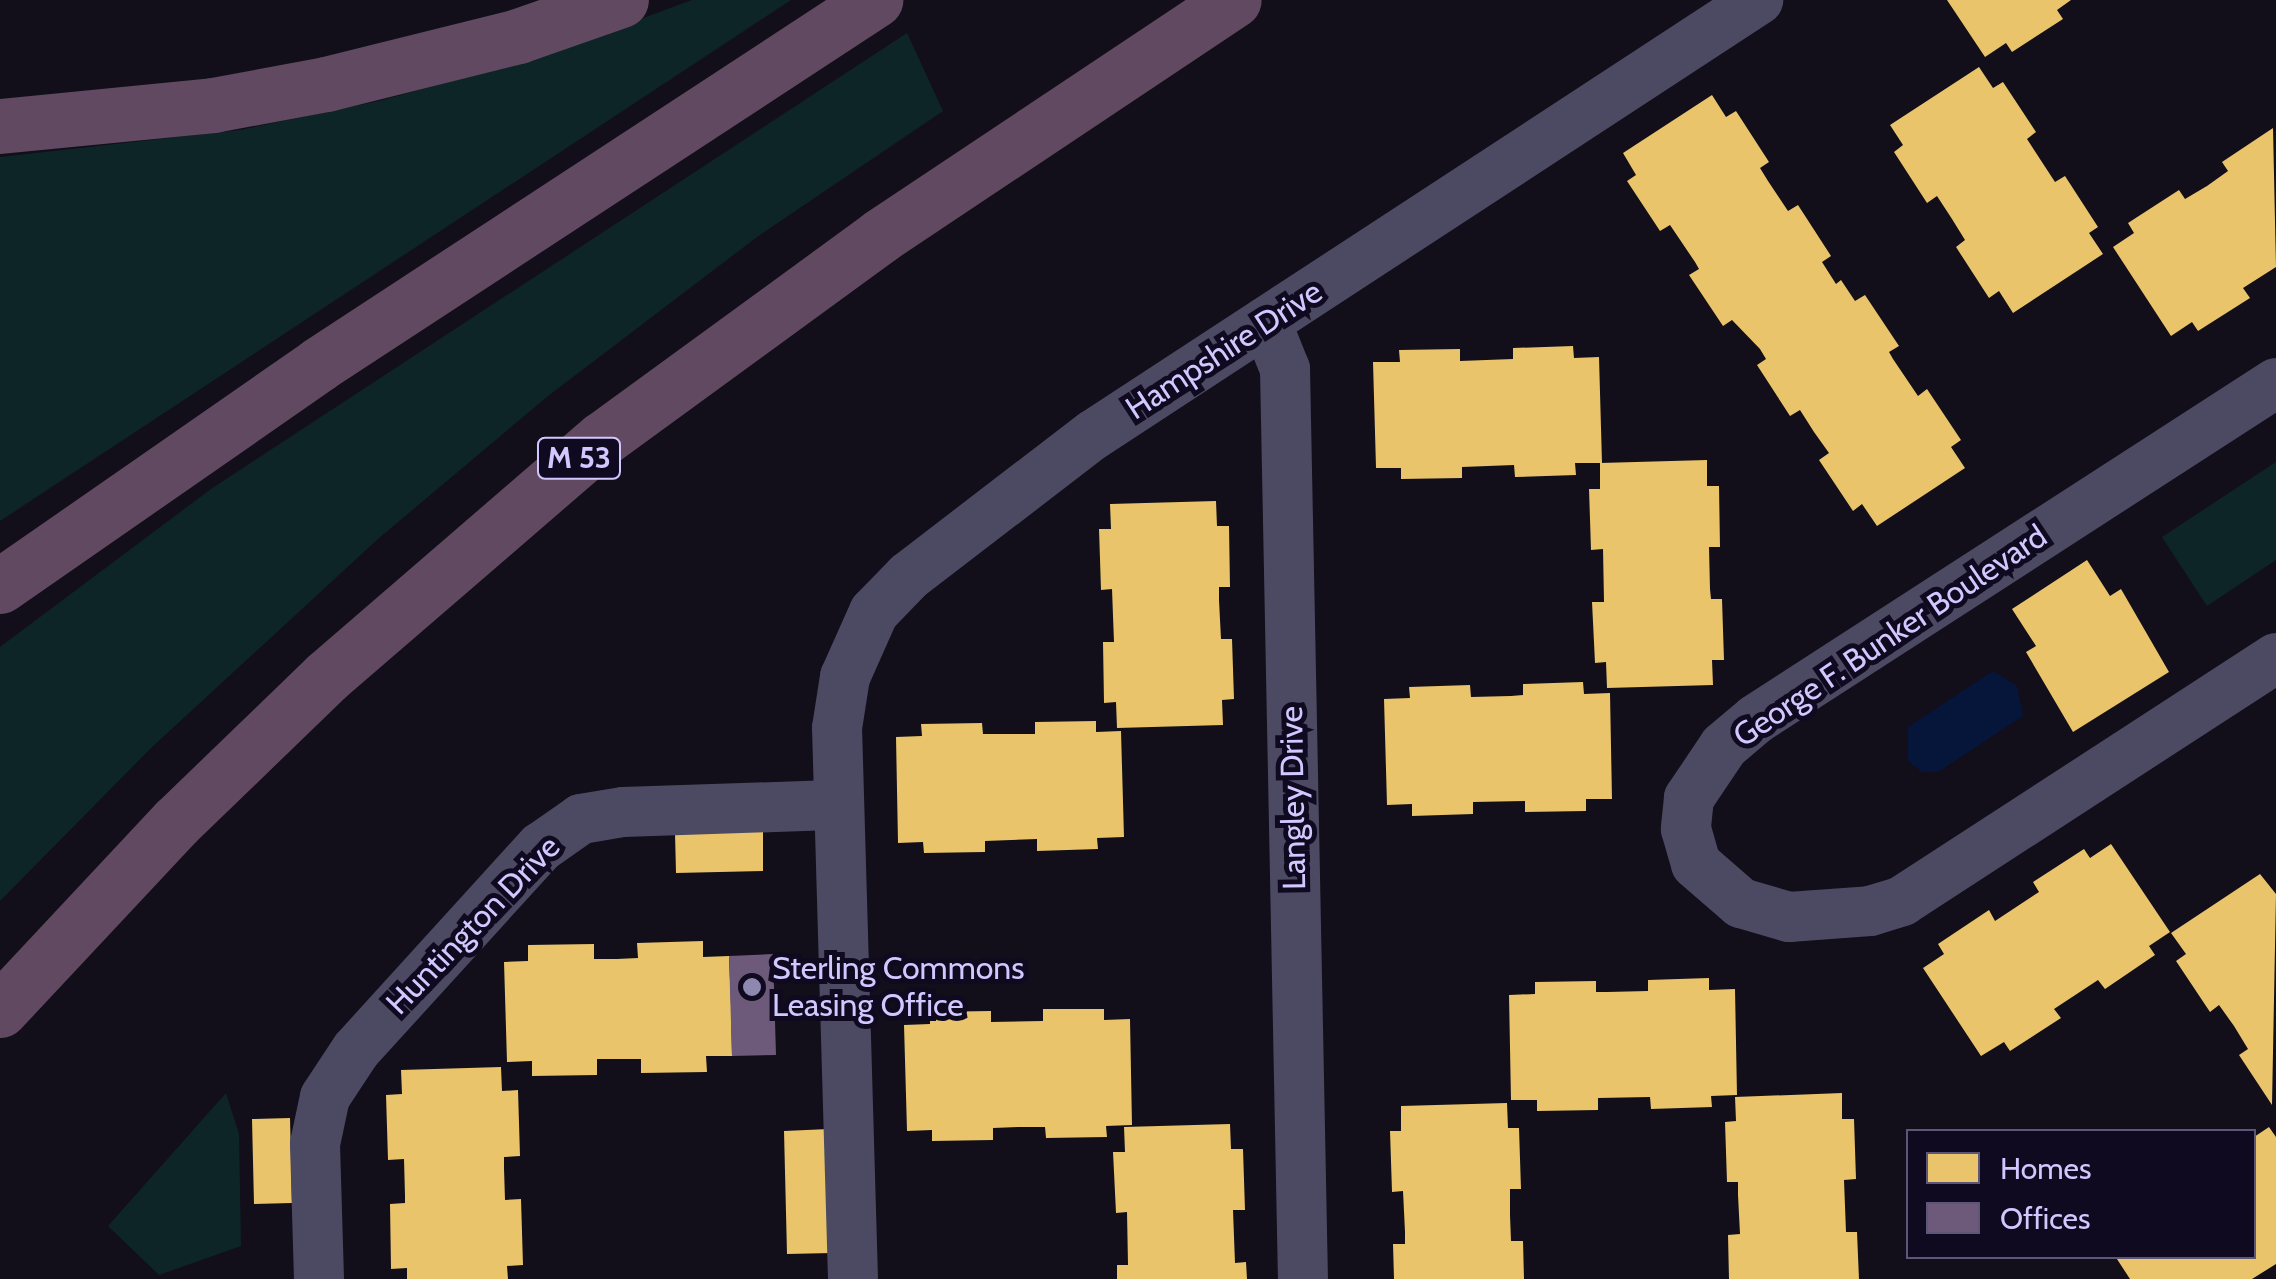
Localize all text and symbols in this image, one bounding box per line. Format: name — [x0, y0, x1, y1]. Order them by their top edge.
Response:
street label: Hampshire Drive — [1119, 272, 1329, 428]
road number: M 53 — [536, 433, 622, 483]
street label: George F. Bunker Boulevard — [1726, 517, 2054, 755]
street label: Langley Drive — [1272, 706, 1314, 890]
street label: Huntington Drive — [378, 828, 568, 1022]
place label: Sterling Commons Leasing Office — [772, 950, 1024, 1025]
marker: Sterling Commons Leasing Office — [741, 976, 763, 998]
legend — [1906, 1129, 2256, 1259]
text: Homes — [2000, 1150, 2091, 1187]
text: Offices — [2000, 1200, 2090, 1237]

